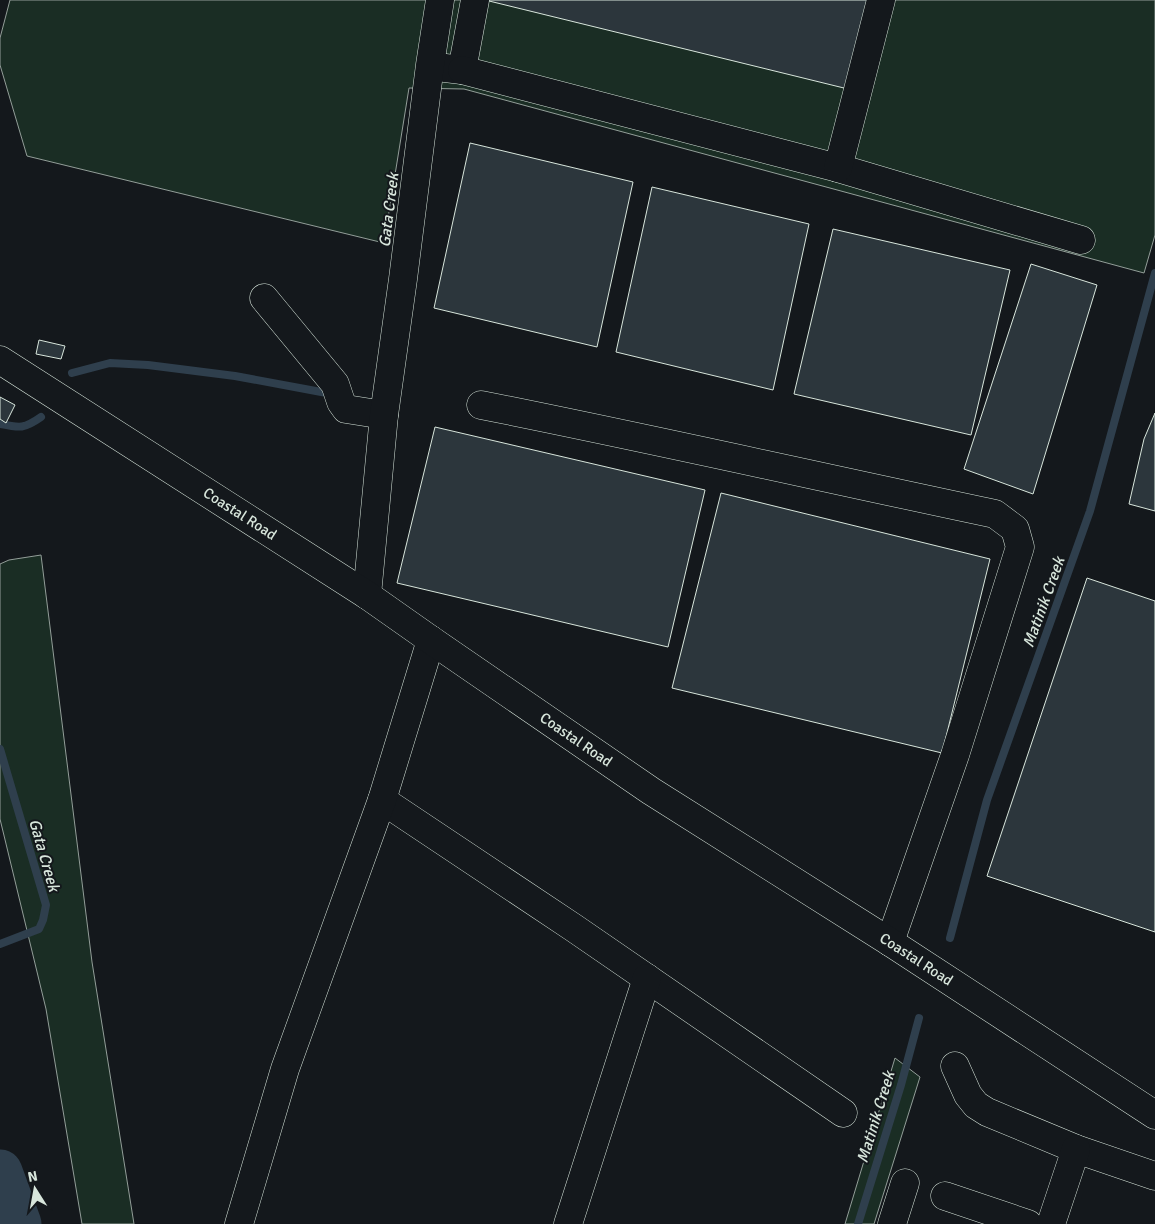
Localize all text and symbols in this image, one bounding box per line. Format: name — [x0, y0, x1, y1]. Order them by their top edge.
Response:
water label: Gata Creek — [375, 170, 404, 248]
street label: Coastal Road — [200, 484, 280, 544]
water label: Matinik Creek — [1018, 553, 1070, 650]
street label: Coastal Road — [537, 708, 616, 771]
water label: Gata Creek — [24, 817, 64, 896]
street label: Coastal Road — [876, 929, 956, 990]
water label: Matinik Creek — [853, 1067, 900, 1166]
north arrow — [10, 1164, 60, 1214]
text: N — [26, 1167, 39, 1186]

